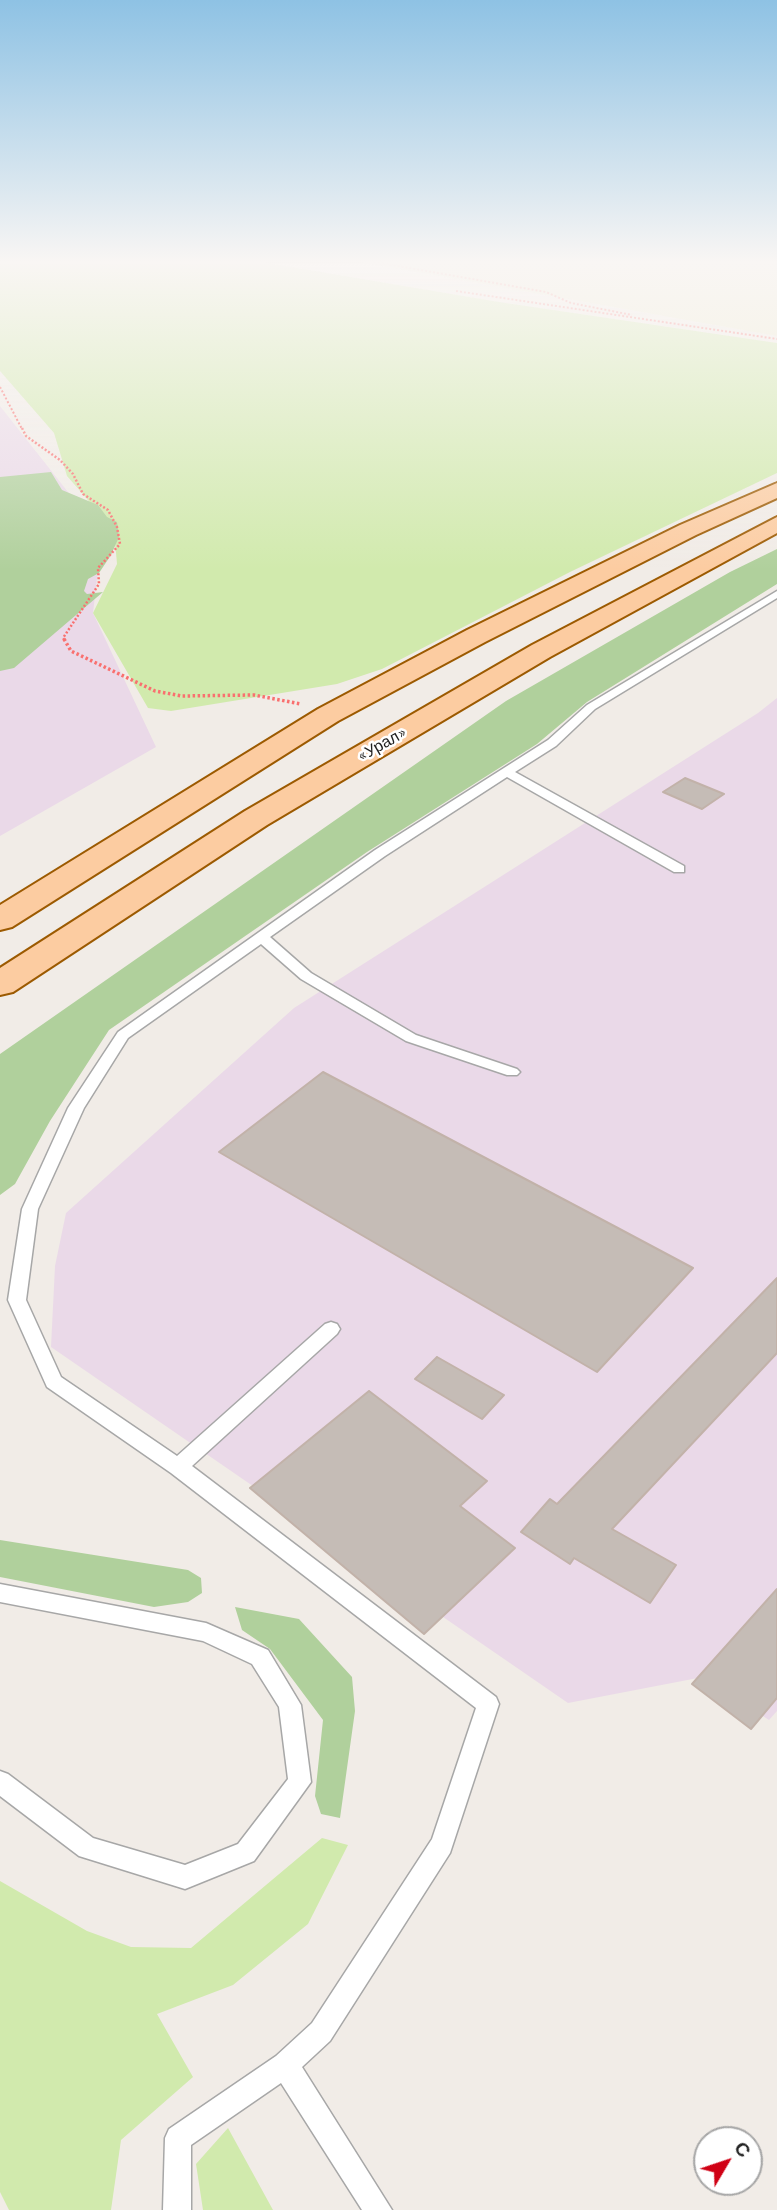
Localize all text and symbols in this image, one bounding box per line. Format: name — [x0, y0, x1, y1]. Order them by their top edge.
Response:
street label: «Урал» — [354, 722, 410, 766]
north arrow — [693, 2126, 763, 2196]
text: С — [730, 2136, 756, 2161]

